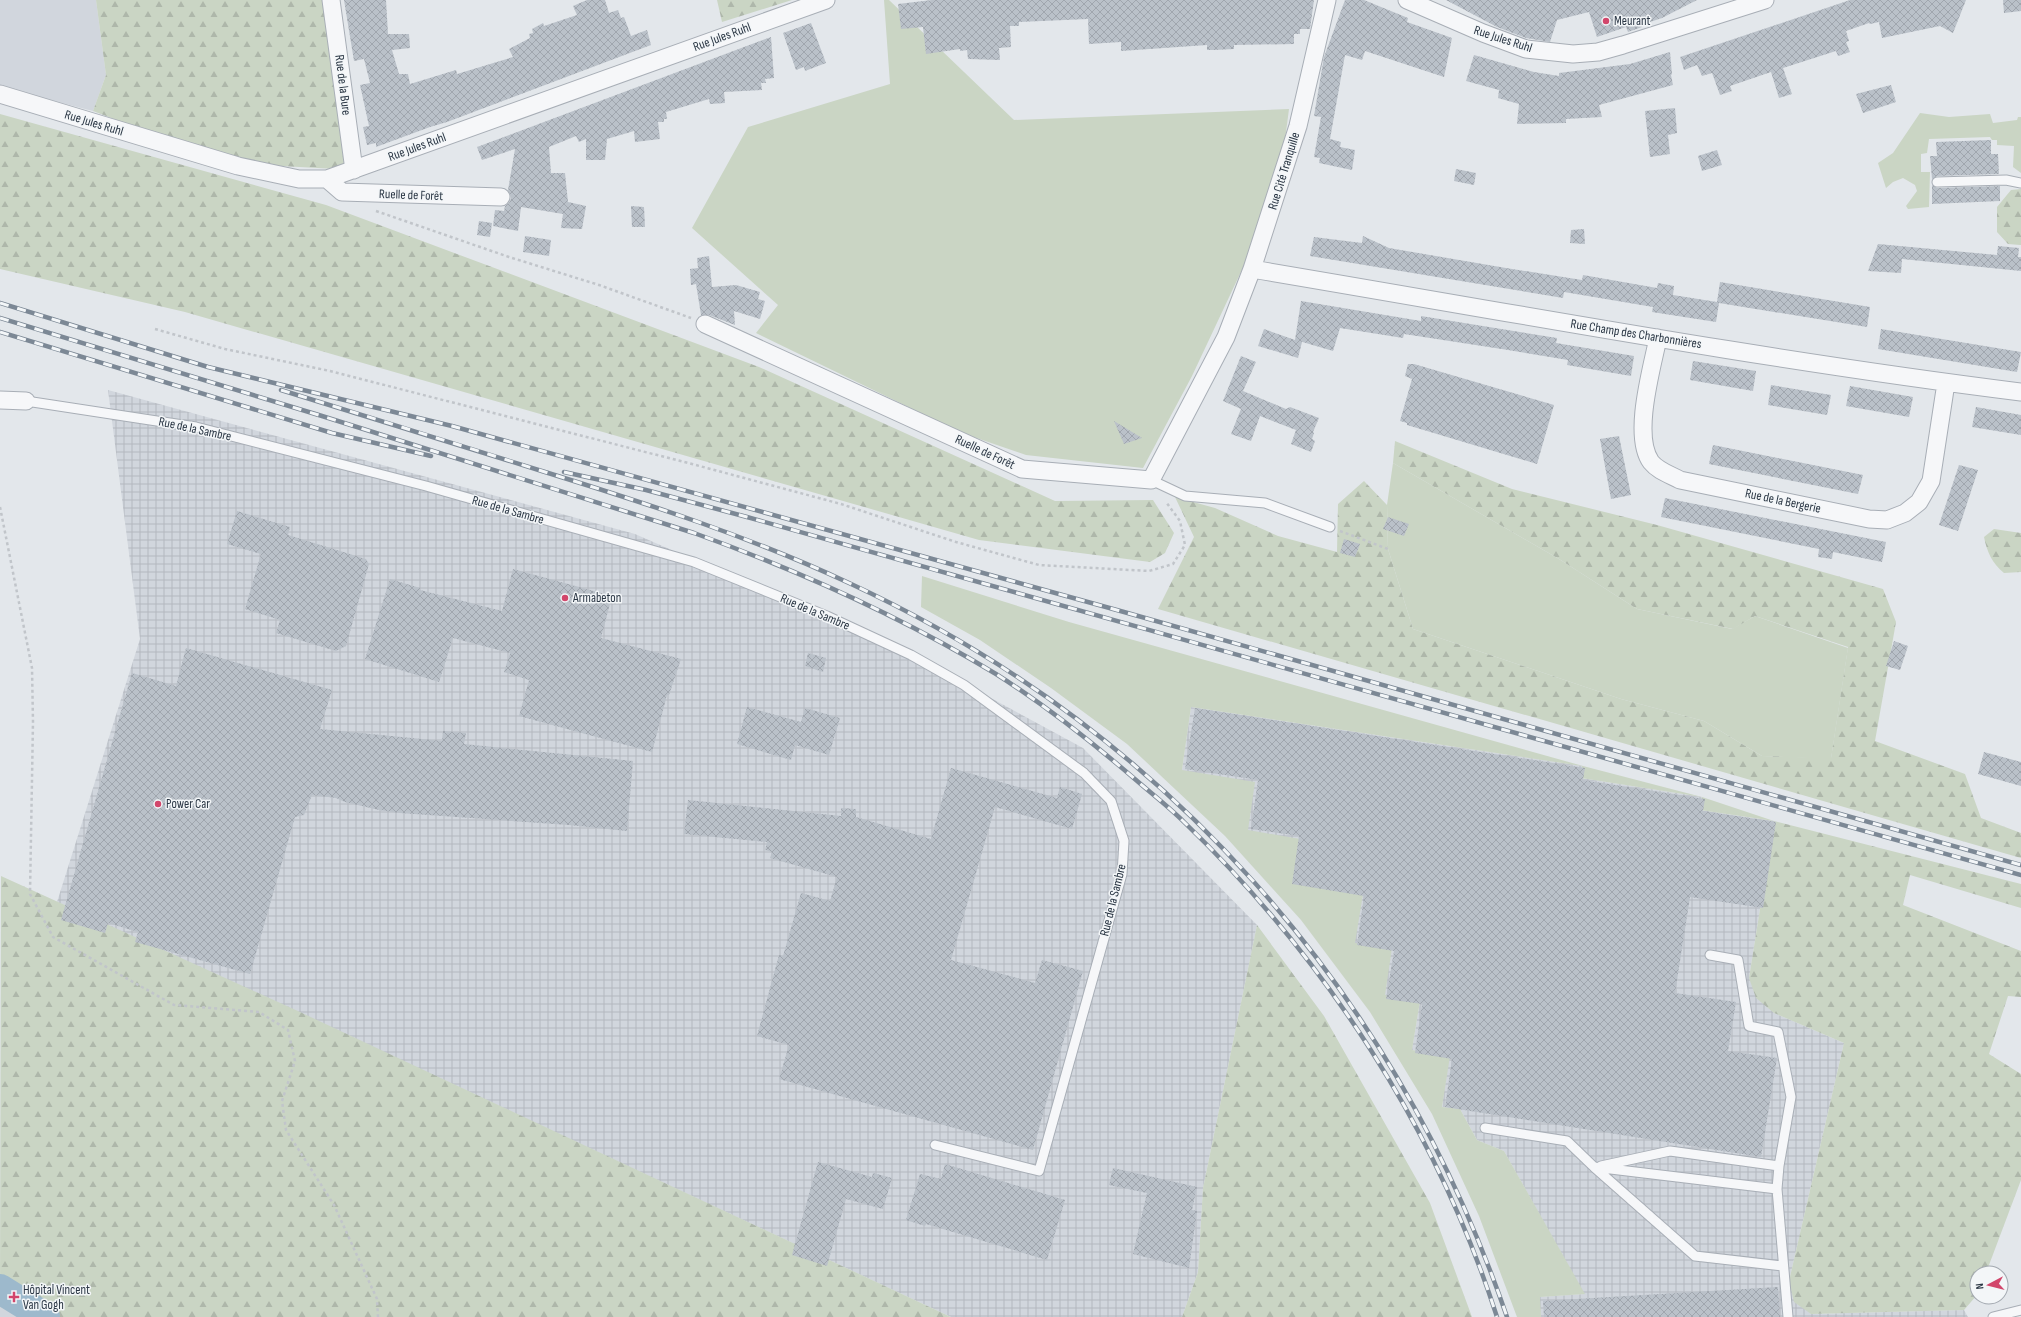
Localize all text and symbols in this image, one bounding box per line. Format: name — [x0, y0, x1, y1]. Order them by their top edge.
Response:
place label: Meurant — [1614, 13, 1651, 29]
marker: Meurant — [1601, 16, 1611, 26]
street label: Rue Jules Ruhl — [691, 19, 753, 55]
street label: Rue Jules Ruhl — [1472, 22, 1534, 56]
street label: Rue de la Bure — [331, 54, 355, 116]
street label: Rue Jules Ruhl — [63, 106, 125, 140]
street label: Rue Jules Ruhl — [386, 129, 448, 165]
street label: Rue Cité Tranquille — [1265, 130, 1303, 212]
street label: Ruelle de Forêt — [379, 186, 443, 204]
street label: Rue Champ des Charbonnières — [1569, 316, 1703, 352]
street label: Rue de la Sambre — [157, 413, 233, 445]
street label: Ruelle de Forêt — [952, 431, 1018, 473]
street label: Rue de la Bergerie — [1744, 485, 1822, 517]
street label: Rue de la Sambre — [470, 492, 546, 528]
place label: Armabeton — [572, 590, 621, 606]
street label: Rue de la Sambre — [778, 590, 852, 634]
marker: Armabeton — [560, 593, 570, 603]
place label: Power Car — [166, 796, 210, 812]
marker: Power Car — [153, 799, 163, 809]
street label: Rue de la Sambre — [1096, 862, 1130, 938]
north arrow — [1969, 1265, 2009, 1305]
place label: Hôpital Vincent Van Gogh — [23, 1282, 90, 1313]
text: N — [1973, 1282, 1986, 1290]
marker: Hôpital Vincent Van Gogh — [8, 1291, 20, 1303]

